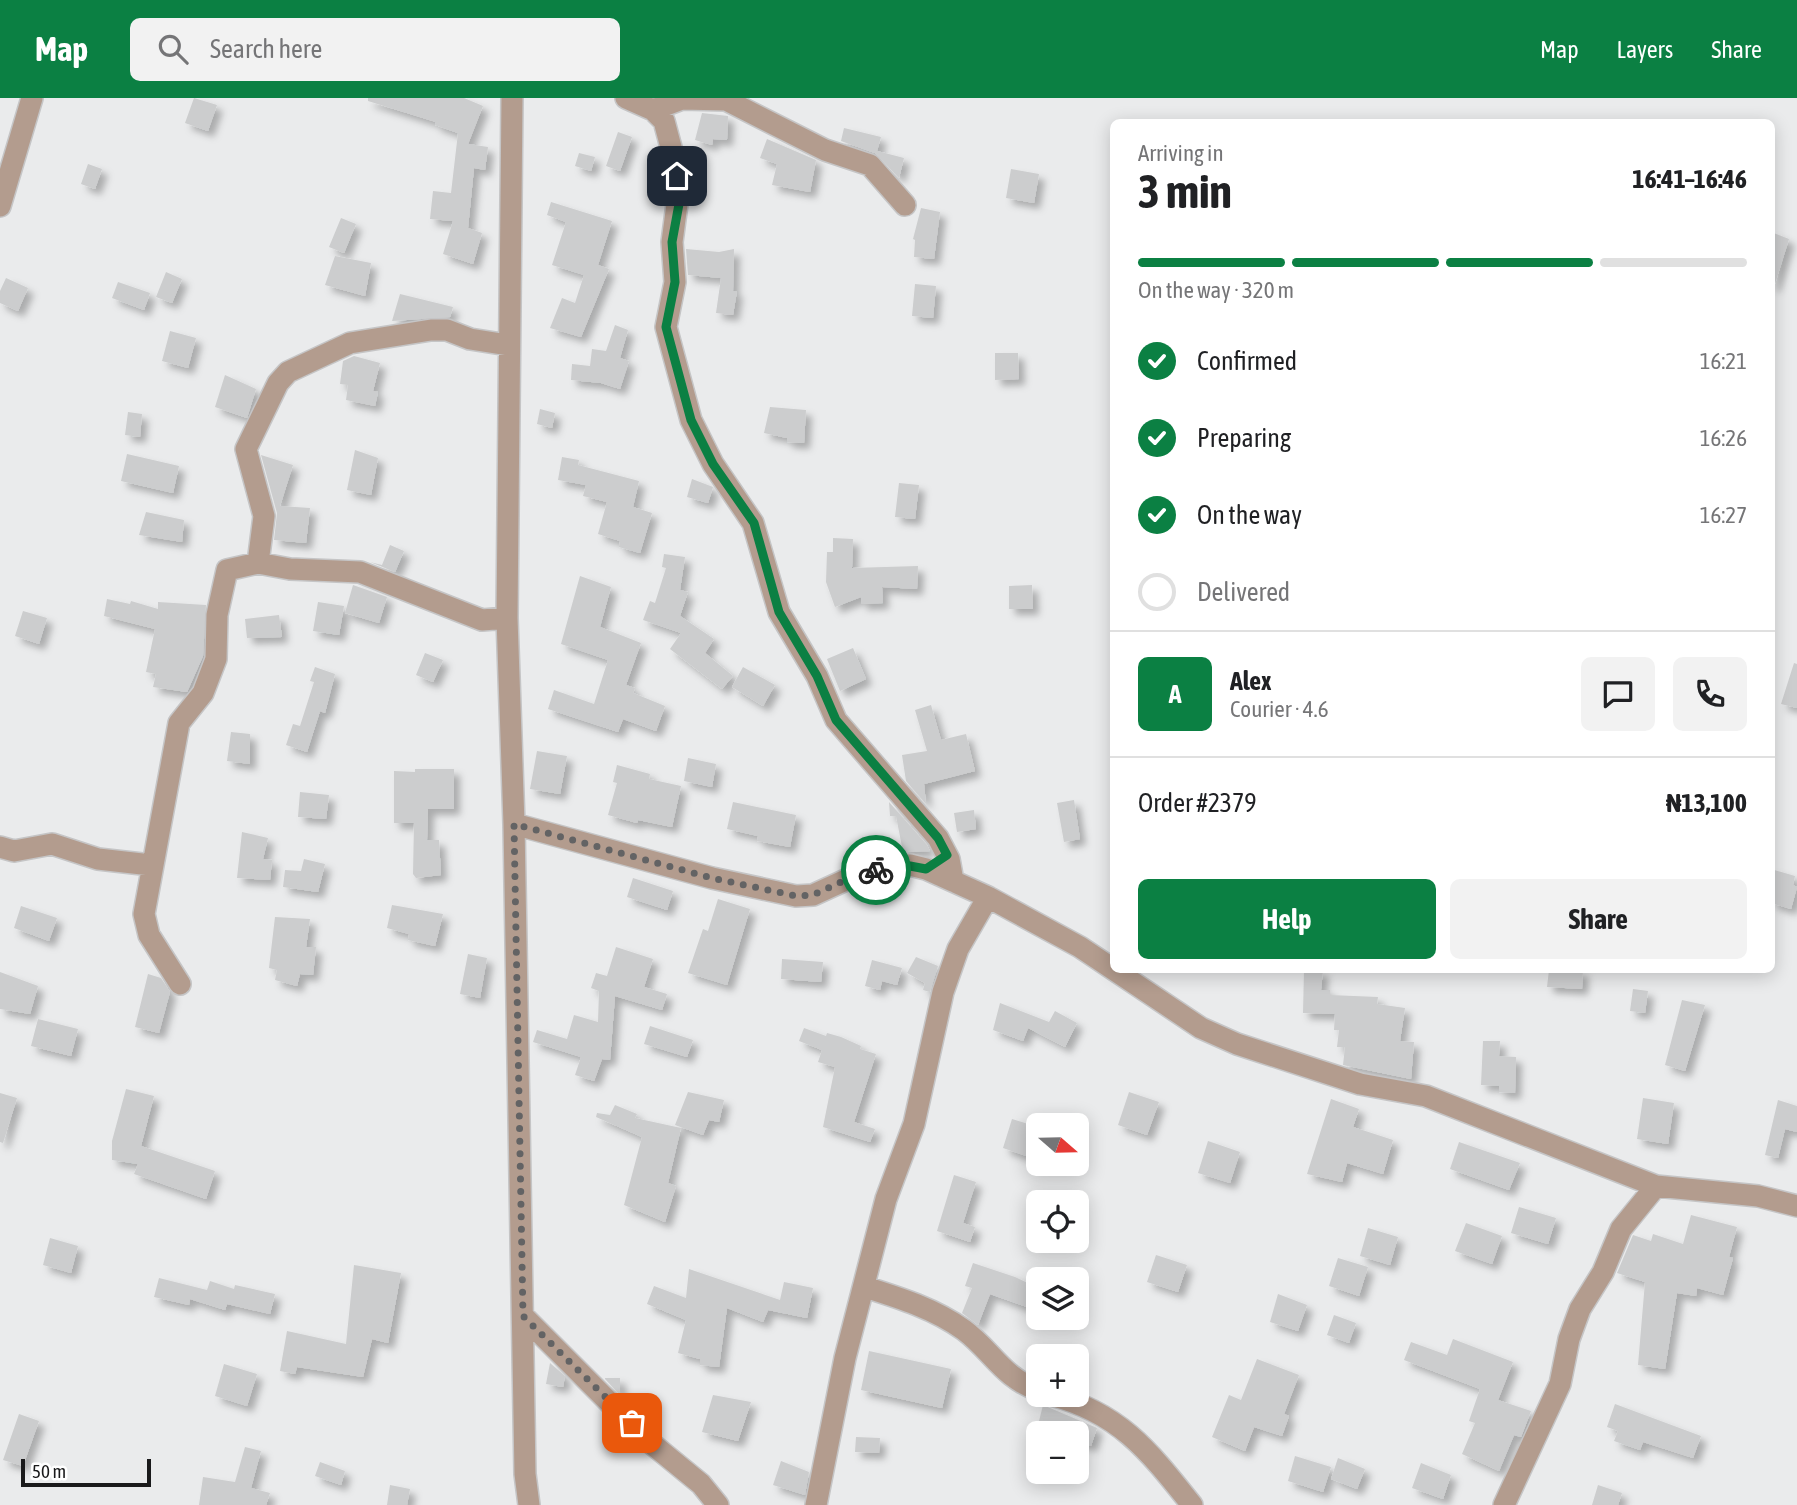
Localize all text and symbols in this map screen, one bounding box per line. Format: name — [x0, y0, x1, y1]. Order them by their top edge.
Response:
search box — [130, 18, 620, 81]
text: Map — [35, 30, 88, 68]
icon: search — [154, 30, 192, 68]
text: Search here — [210, 34, 322, 64]
text: Map — [1540, 36, 1579, 63]
text: Layers — [1617, 36, 1673, 63]
text: Share — [1711, 36, 1762, 63]
text: Arriving in — [1138, 140, 1224, 166]
pin — [647, 146, 707, 206]
icon: home — [658, 157, 696, 195]
text: 16:41–16:46 — [1632, 164, 1747, 194]
text: 3 min — [1138, 165, 1232, 218]
text: On the way · 320 m — [1138, 277, 1294, 303]
icon: check — [1138, 342, 1176, 380]
text: Confirmed — [1197, 346, 1297, 376]
text: 16:21 — [1700, 348, 1747, 374]
icon: check — [1138, 419, 1176, 457]
text: Preparing — [1197, 423, 1291, 453]
text: 16:26 — [1700, 425, 1747, 451]
icon: check — [1138, 496, 1176, 534]
text: On the way — [1197, 500, 1302, 530]
text: 16:27 — [1700, 502, 1747, 528]
text: Delivered — [1197, 577, 1290, 607]
button: chat — [1581, 657, 1655, 731]
button: phone — [1673, 657, 1747, 731]
text: Alex — [1230, 666, 1271, 696]
text: A — [1169, 679, 1181, 709]
text: Courier · 4.6 — [1230, 696, 1329, 722]
text: Order #2379 — [1138, 788, 1257, 818]
text: ₦13,100 — [1666, 788, 1747, 818]
courier — [841, 835, 911, 905]
icon: bike — [857, 851, 895, 889]
button: Help — [1138, 879, 1436, 959]
button: Share — [1450, 879, 1747, 959]
north arrow — [1026, 1113, 1088, 1176]
map controls — [1026, 1113, 1089, 1484]
button: locate — [1026, 1190, 1089, 1253]
button: layers — [1026, 1267, 1089, 1330]
button: + — [1026, 1344, 1089, 1407]
pin — [602, 1393, 662, 1453]
icon: bag — [613, 1404, 651, 1442]
button: − — [1026, 1421, 1089, 1484]
scale bar — [21, 1456, 150, 1488]
text: 50 m — [32, 1460, 66, 1482]

